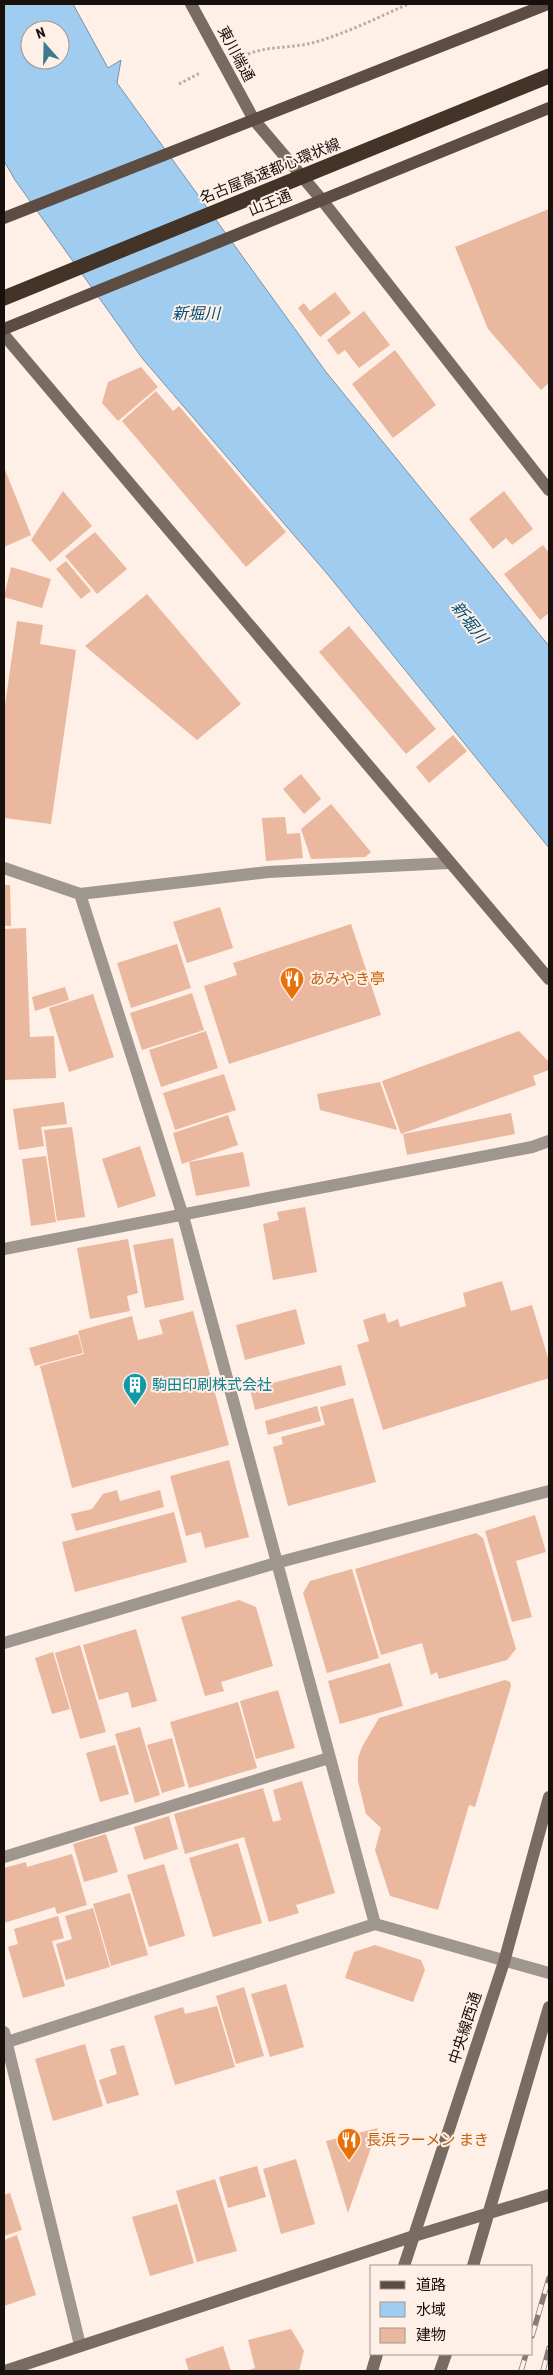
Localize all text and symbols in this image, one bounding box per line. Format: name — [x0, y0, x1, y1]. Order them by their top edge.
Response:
north arrow — [20, 20, 70, 70]
street label: 東川端通 — [214, 23, 258, 85]
text: N — [34, 24, 47, 42]
street label: 名古屋高速都心環状線 — [197, 135, 343, 207]
street label: 山王通 — [246, 186, 294, 220]
water label: 新堀川 — [172, 304, 222, 323]
water label: 新堀川 — [447, 598, 493, 649]
restaurant icon: あみやき亭 — [279, 966, 305, 1000]
place label: あみやき亭 — [310, 970, 385, 988]
building icon: 駒田印刷株式会社 — [122, 1372, 148, 1406]
place label: 駒田印刷株式会社 — [152, 1376, 272, 1394]
street label: 中央線西通 — [445, 1990, 485, 2066]
restaurant icon: 長浜ラーメン まき — [336, 2127, 362, 2161]
place label: 長浜ラーメン まき — [366, 2131, 489, 2149]
legend — [370, 2265, 533, 2355]
text: 道路 — [416, 2276, 446, 2294]
text: 水域 — [416, 2301, 446, 2319]
text: 建物 — [416, 2326, 446, 2344]

